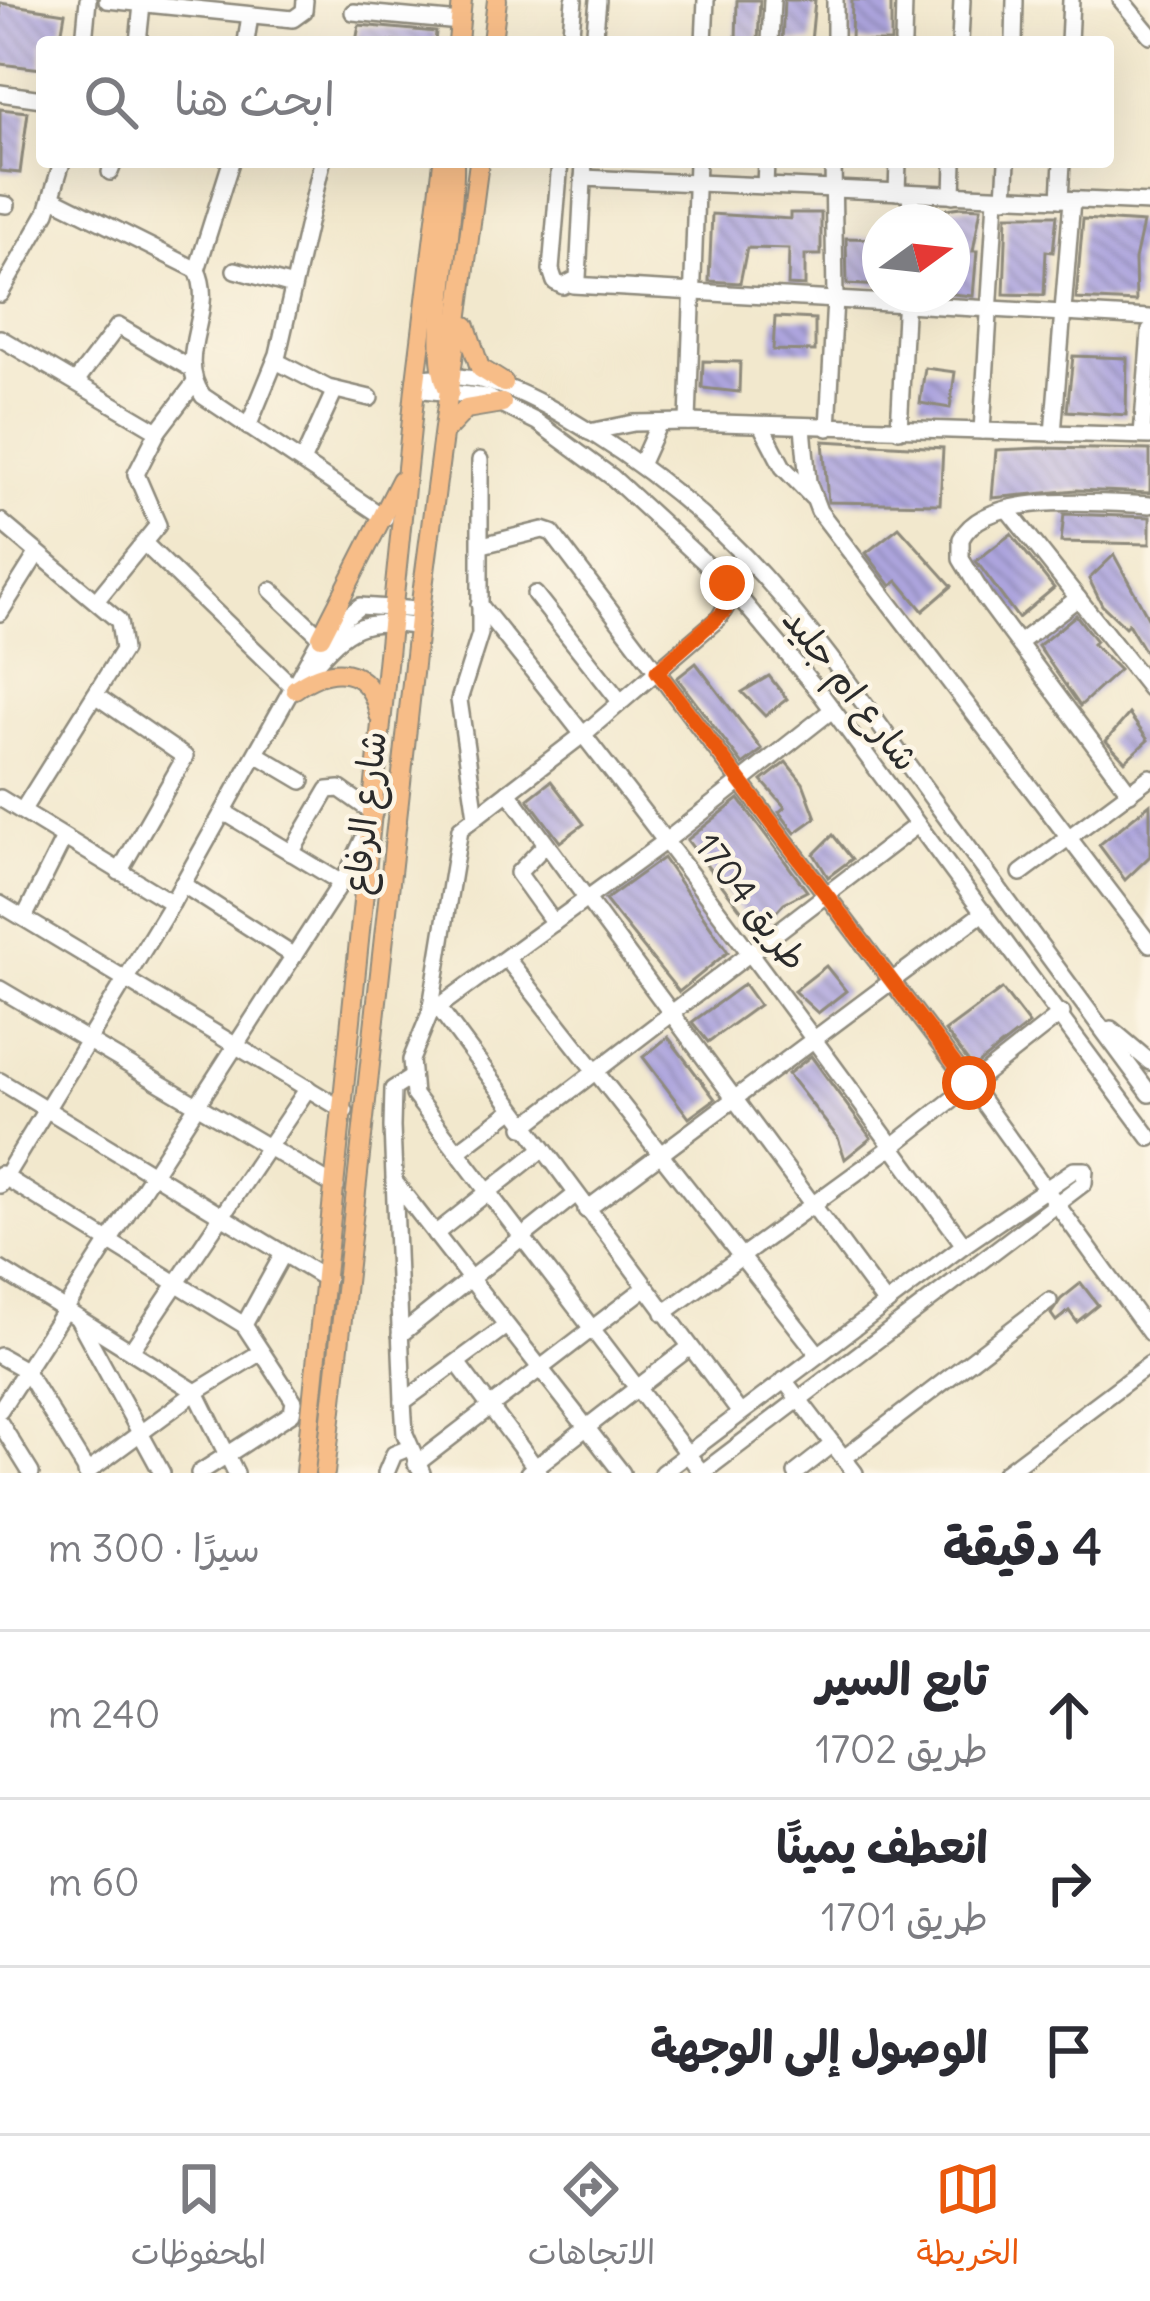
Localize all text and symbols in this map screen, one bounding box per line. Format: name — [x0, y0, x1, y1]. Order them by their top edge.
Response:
search box — [36, 36, 1114, 168]
icon: search — [78, 69, 144, 135]
text: ابحث هنا — [174, 71, 335, 127]
north arrow — [862, 204, 970, 312]
route end — [700, 556, 754, 610]
street label: شارع ام جليد — [769, 598, 929, 783]
street label: شارع الرفاع — [334, 729, 399, 898]
street label: طريق 1704 — [685, 824, 817, 980]
route start — [942, 1056, 996, 1110]
text: 4 دقيقة — [943, 1515, 1102, 1579]
text: سيرًا · 300 m — [48, 1524, 260, 1573]
text: تابع السير — [817, 1651, 988, 1707]
icon: ahead — [1036, 1682, 1102, 1748]
text: 240 m — [48, 1690, 160, 1739]
text: طريق 1702 — [815, 1725, 988, 1774]
text: انعطف يمينًا — [776, 1819, 988, 1875]
icon: right — [1036, 1850, 1102, 1916]
text: 60 m — [48, 1858, 140, 1907]
text: طريق 1701 — [821, 1893, 988, 1942]
icon: arrive — [1036, 2018, 1102, 2084]
text: الوصول إلى الوجهة — [650, 2019, 988, 2075]
tab: المحفوظات — [131, 2156, 267, 2282]
tab: الاتجاهات — [528, 2156, 655, 2282]
tab: الخريطة — [916, 2156, 1019, 2282]

